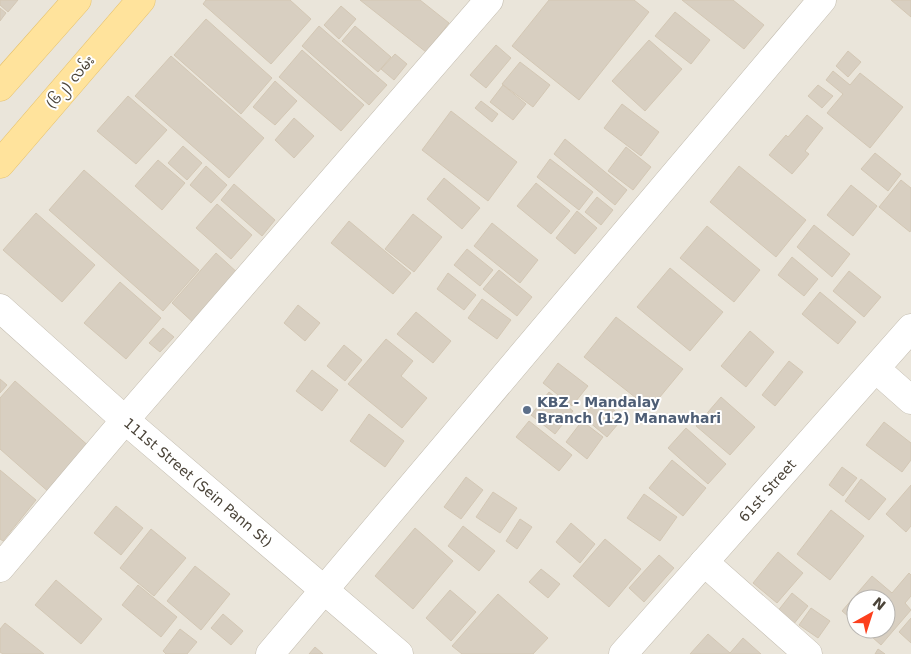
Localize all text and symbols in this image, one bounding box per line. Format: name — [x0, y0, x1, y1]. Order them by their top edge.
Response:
street label: (၆၂) လမ်း — [41, 51, 100, 114]
place label: KBZ - Mandalay Branch (12) Manawhari — [537, 394, 721, 426]
marker: KBZ - Mandalay Branch (12) Manawhari — [521, 404, 533, 416]
street label: 111st Street (Sein Pann St) — [121, 415, 275, 550]
street label: 61st Street — [736, 456, 799, 525]
north arrow — [846, 589, 896, 639]
text: N — [870, 594, 889, 614]

